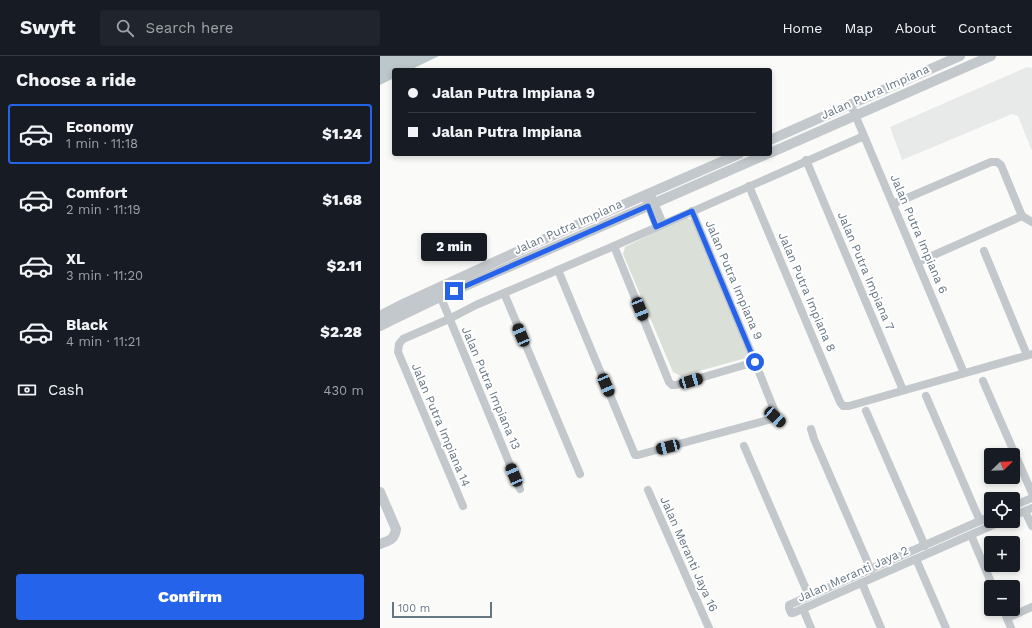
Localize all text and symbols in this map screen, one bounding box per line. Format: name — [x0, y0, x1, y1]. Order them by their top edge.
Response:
search box — [100, 10, 380, 46]
text: Swyft — [20, 16, 76, 39]
icon: search — [114, 17, 136, 39]
text: Search here — [146, 19, 234, 37]
text: Home — [782, 20, 822, 36]
text: Map — [844, 20, 873, 36]
text: About — [895, 20, 936, 36]
text: Contact — [958, 20, 1012, 36]
street label: Jalan Putra Impiana — [819, 62, 932, 122]
text: Choose a ride — [16, 69, 136, 90]
text: Jalan Putra Impiana 9 — [432, 84, 595, 102]
icon: car — [18, 116, 54, 152]
text: Economy — [66, 118, 133, 136]
text: Jalan Putra Impiana — [432, 123, 582, 141]
text: $1.24 — [322, 125, 362, 143]
text: 1 min · 11:18 — [66, 136, 138, 151]
street label: Jalan Putra Impiana 6 — [888, 172, 950, 296]
icon: car — [18, 182, 54, 218]
text: Comfort — [66, 184, 127, 202]
text: $1.68 — [322, 191, 362, 209]
street label: Jalan Putra Impiana — [512, 197, 625, 257]
text: 2 min · 11:19 — [66, 202, 141, 217]
street label: Jalan Putra Impiana 7 — [835, 210, 897, 333]
street label: Jalan Putra Impiana 9 — [702, 218, 766, 342]
street label: Jalan Putra Impiana 8 — [775, 230, 839, 354]
callout: 2 min — [421, 233, 487, 261]
text: 2 min — [436, 239, 472, 254]
icon: car — [18, 248, 54, 284]
text: XL — [66, 250, 85, 268]
text: $2.11 — [327, 257, 362, 275]
text: 3 min · 11:20 — [66, 268, 143, 283]
route end — [445, 282, 463, 300]
car — [630, 296, 650, 322]
icon: car — [18, 314, 54, 350]
text: Black — [66, 316, 108, 334]
car — [511, 322, 531, 348]
text: $2.28 — [320, 323, 362, 341]
street label: Jalan Putra Impiana 13 — [459, 324, 523, 452]
text: 4 min · 11:21 — [66, 334, 140, 349]
route start — [746, 353, 764, 371]
street label: Jalan Putra Impiana 14 — [409, 361, 473, 489]
car — [596, 372, 616, 398]
car — [678, 372, 704, 390]
icon: cash — [16, 379, 38, 401]
text: Cash — [48, 381, 84, 399]
text: 430 m — [324, 383, 364, 398]
car — [762, 405, 788, 429]
car — [655, 438, 681, 456]
north arrow — [984, 448, 1020, 484]
map controls — [984, 448, 1020, 616]
car — [504, 462, 524, 488]
button: locate — [984, 492, 1020, 528]
street label: Jalan Meranti Jaya 16 — [657, 494, 721, 614]
button: + — [984, 536, 1020, 572]
street label: Jalan Meranti Jaya 2 — [795, 543, 911, 605]
button: Confirm — [16, 574, 364, 620]
button: − — [984, 580, 1020, 616]
scale bar — [392, 600, 492, 619]
text: 100 m — [398, 602, 430, 615]

